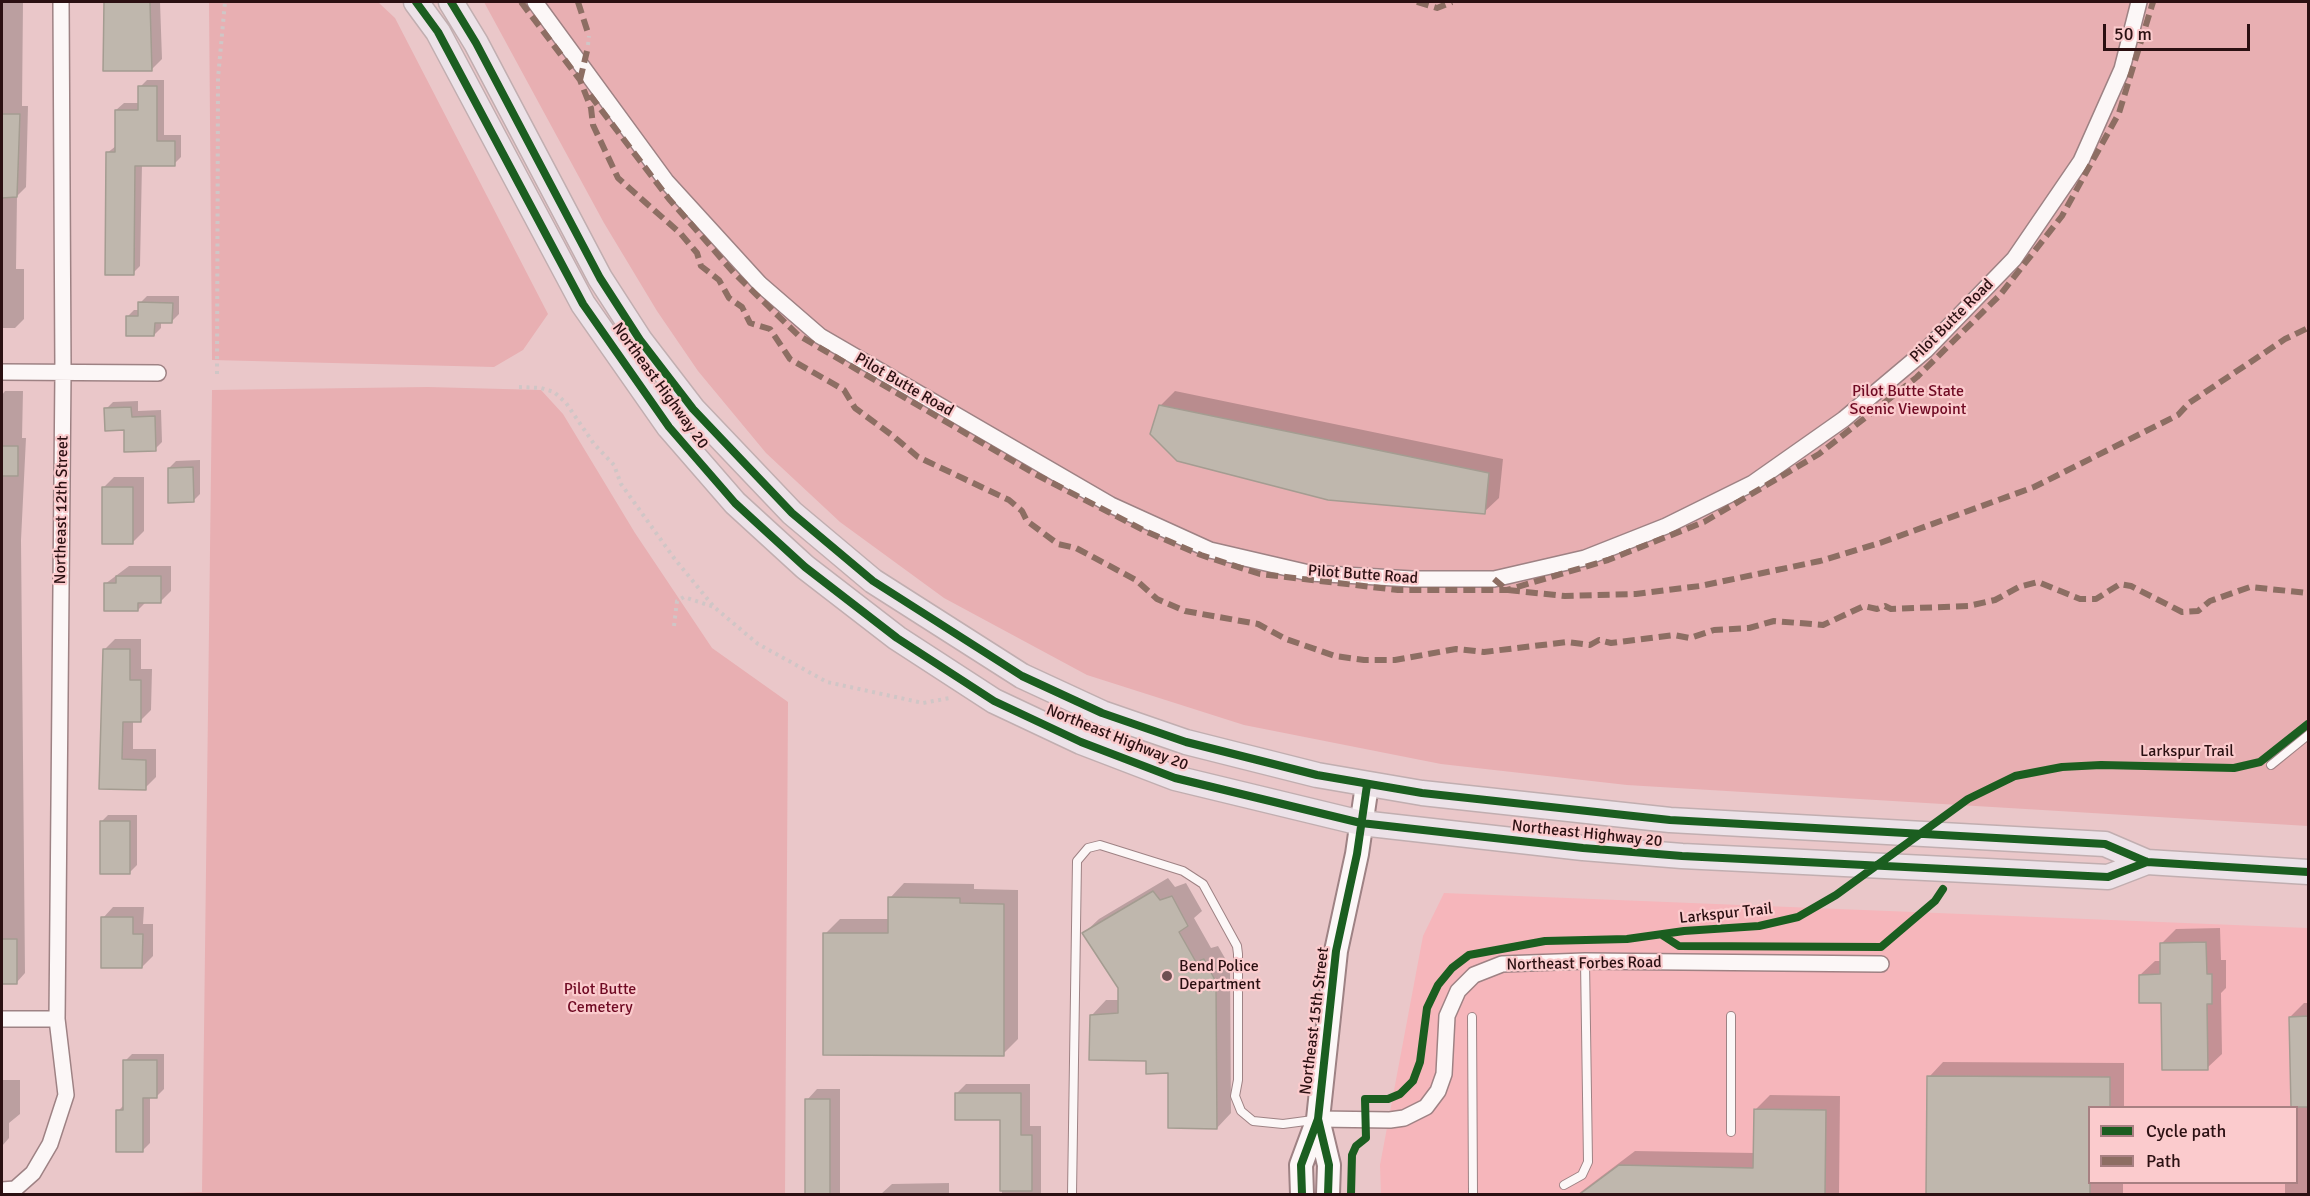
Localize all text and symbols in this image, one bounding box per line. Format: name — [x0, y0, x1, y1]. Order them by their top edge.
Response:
scale bar — [2106, 12, 2253, 50]
text: 50 m — [2114, 23, 2152, 45]
street label: Pilot Butte Road — [1906, 275, 1998, 367]
street label: Northeast Highway 20 — [608, 319, 712, 453]
street label: Pilot Butte Road — [851, 349, 957, 421]
park label: Pilot Butte State Scenic Viewpoint — [1850, 382, 1966, 420]
street label: Northeast 12th Street — [51, 435, 73, 585]
street label: Pilot Butte Road — [1307, 562, 1419, 588]
street label: Northeast Highway 20 — [1043, 701, 1191, 775]
street label: Larkspur Trail — [2140, 742, 2234, 762]
street label: Northeast Highway 20 — [1511, 817, 1663, 851]
street label: Larkspur Trail — [1678, 900, 1774, 928]
street label: Northeast 15th Street — [1296, 946, 1334, 1096]
street label: Northeast Forbes Road — [1506, 953, 1662, 975]
place label: Bend Police Department — [1179, 957, 1261, 995]
marker: Bend Police Department — [1160, 969, 1174, 983]
park label: Pilot Butte Cemetery — [564, 980, 636, 1018]
legend — [2088, 1106, 2298, 1184]
text: Cycle path — [2146, 1120, 2226, 1142]
text: Path — [2146, 1150, 2181, 1172]

